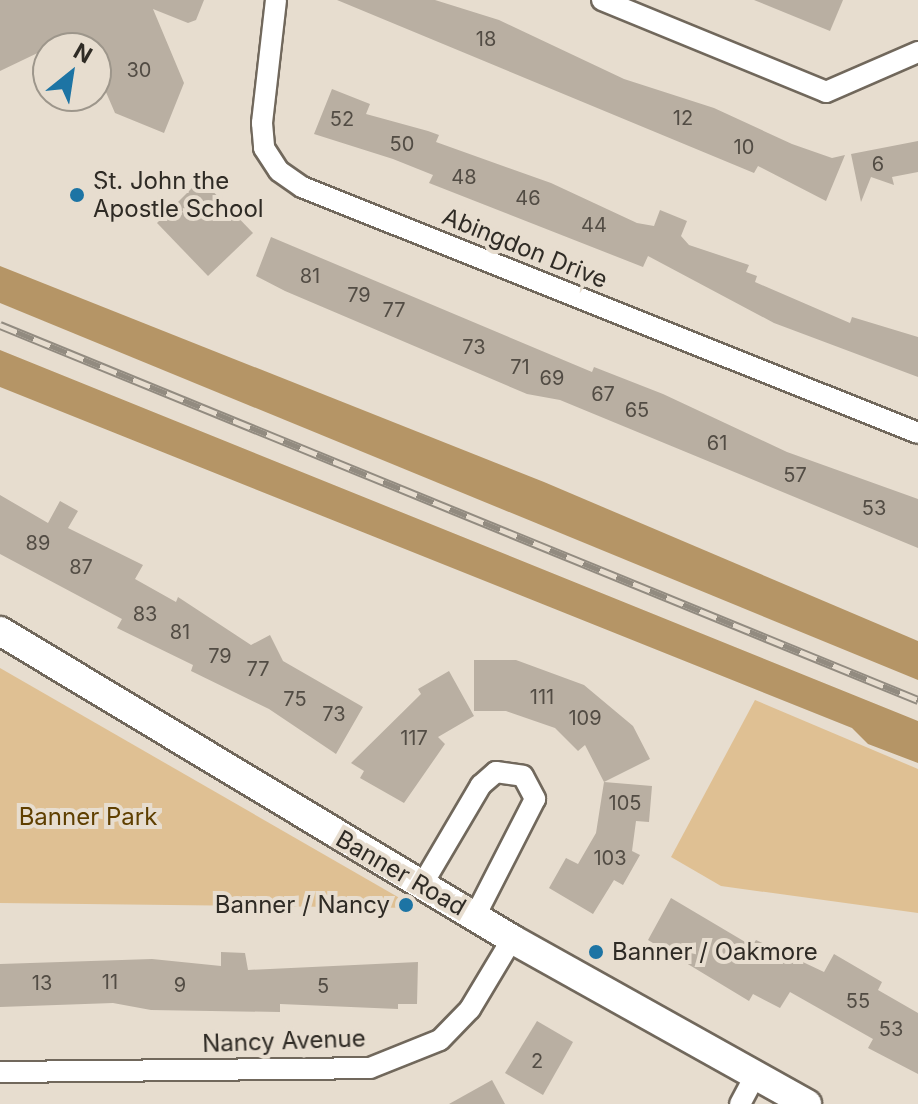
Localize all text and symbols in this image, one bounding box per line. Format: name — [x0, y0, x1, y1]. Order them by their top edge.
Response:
house number: 18 — [476, 27, 496, 51]
north arrow — [32, 32, 112, 112]
text: N — [69, 37, 97, 68]
house number: 30 — [127, 58, 151, 82]
house number: 12 — [673, 106, 693, 130]
house number: 52 — [330, 107, 354, 131]
house number: 50 — [390, 132, 414, 156]
house number: 10 — [734, 135, 754, 159]
house number: 6 — [872, 152, 884, 176]
house number: 48 — [451, 165, 477, 189]
place label: St. John the Apostle School — [93, 167, 264, 223]
marker: St. John the Apostle School — [68, 186, 86, 204]
house number: 46 — [515, 186, 541, 210]
street label: Abingdon Drive — [438, 202, 612, 294]
house number: 44 — [581, 213, 607, 237]
house number: 81 — [300, 264, 320, 288]
house number: 79 — [347, 283, 371, 307]
house number: 77 — [382, 298, 406, 322]
house number: 73 — [462, 335, 486, 359]
house number: 71 — [510, 355, 530, 379]
house number: 69 — [540, 366, 564, 390]
house number: 67 — [591, 382, 615, 406]
house number: 65 — [625, 398, 649, 422]
house number: 61 — [707, 431, 727, 455]
house number: 57 — [783, 463, 807, 487]
house number: 53 — [862, 496, 886, 520]
house number: 89 — [26, 531, 50, 555]
house number: 87 — [69, 555, 93, 579]
house number: 83 — [133, 602, 157, 626]
house number: 81 — [170, 620, 190, 644]
house number: 79 — [208, 644, 232, 668]
house number: 77 — [246, 657, 270, 681]
house number: 111 — [530, 685, 554, 709]
house number: 75 — [283, 687, 307, 711]
house number: 73 — [322, 702, 346, 726]
house number: 109 — [568, 706, 602, 730]
house number: 117 — [400, 726, 428, 750]
house number: 105 — [609, 791, 641, 815]
park label: Banner Park — [19, 803, 157, 831]
street label: Banner Road — [331, 824, 471, 922]
house number: 103 — [593, 846, 627, 870]
place label: Banner / Nancy — [215, 891, 390, 919]
marker: Banner / Nancy — [397, 896, 415, 914]
place label: Banner / Oakmore — [612, 938, 818, 966]
marker: Banner / Oakmore — [587, 943, 605, 961]
house number: 11 — [102, 970, 118, 994]
house number: 13 — [32, 971, 52, 995]
house number: 9 — [174, 973, 186, 997]
house number: 5 — [317, 974, 329, 998]
house number: 55 — [846, 989, 870, 1013]
house number: 53 — [879, 1017, 903, 1041]
street label: Nancy Avenue — [202, 1024, 366, 1058]
house number: 2 — [531, 1049, 543, 1073]

